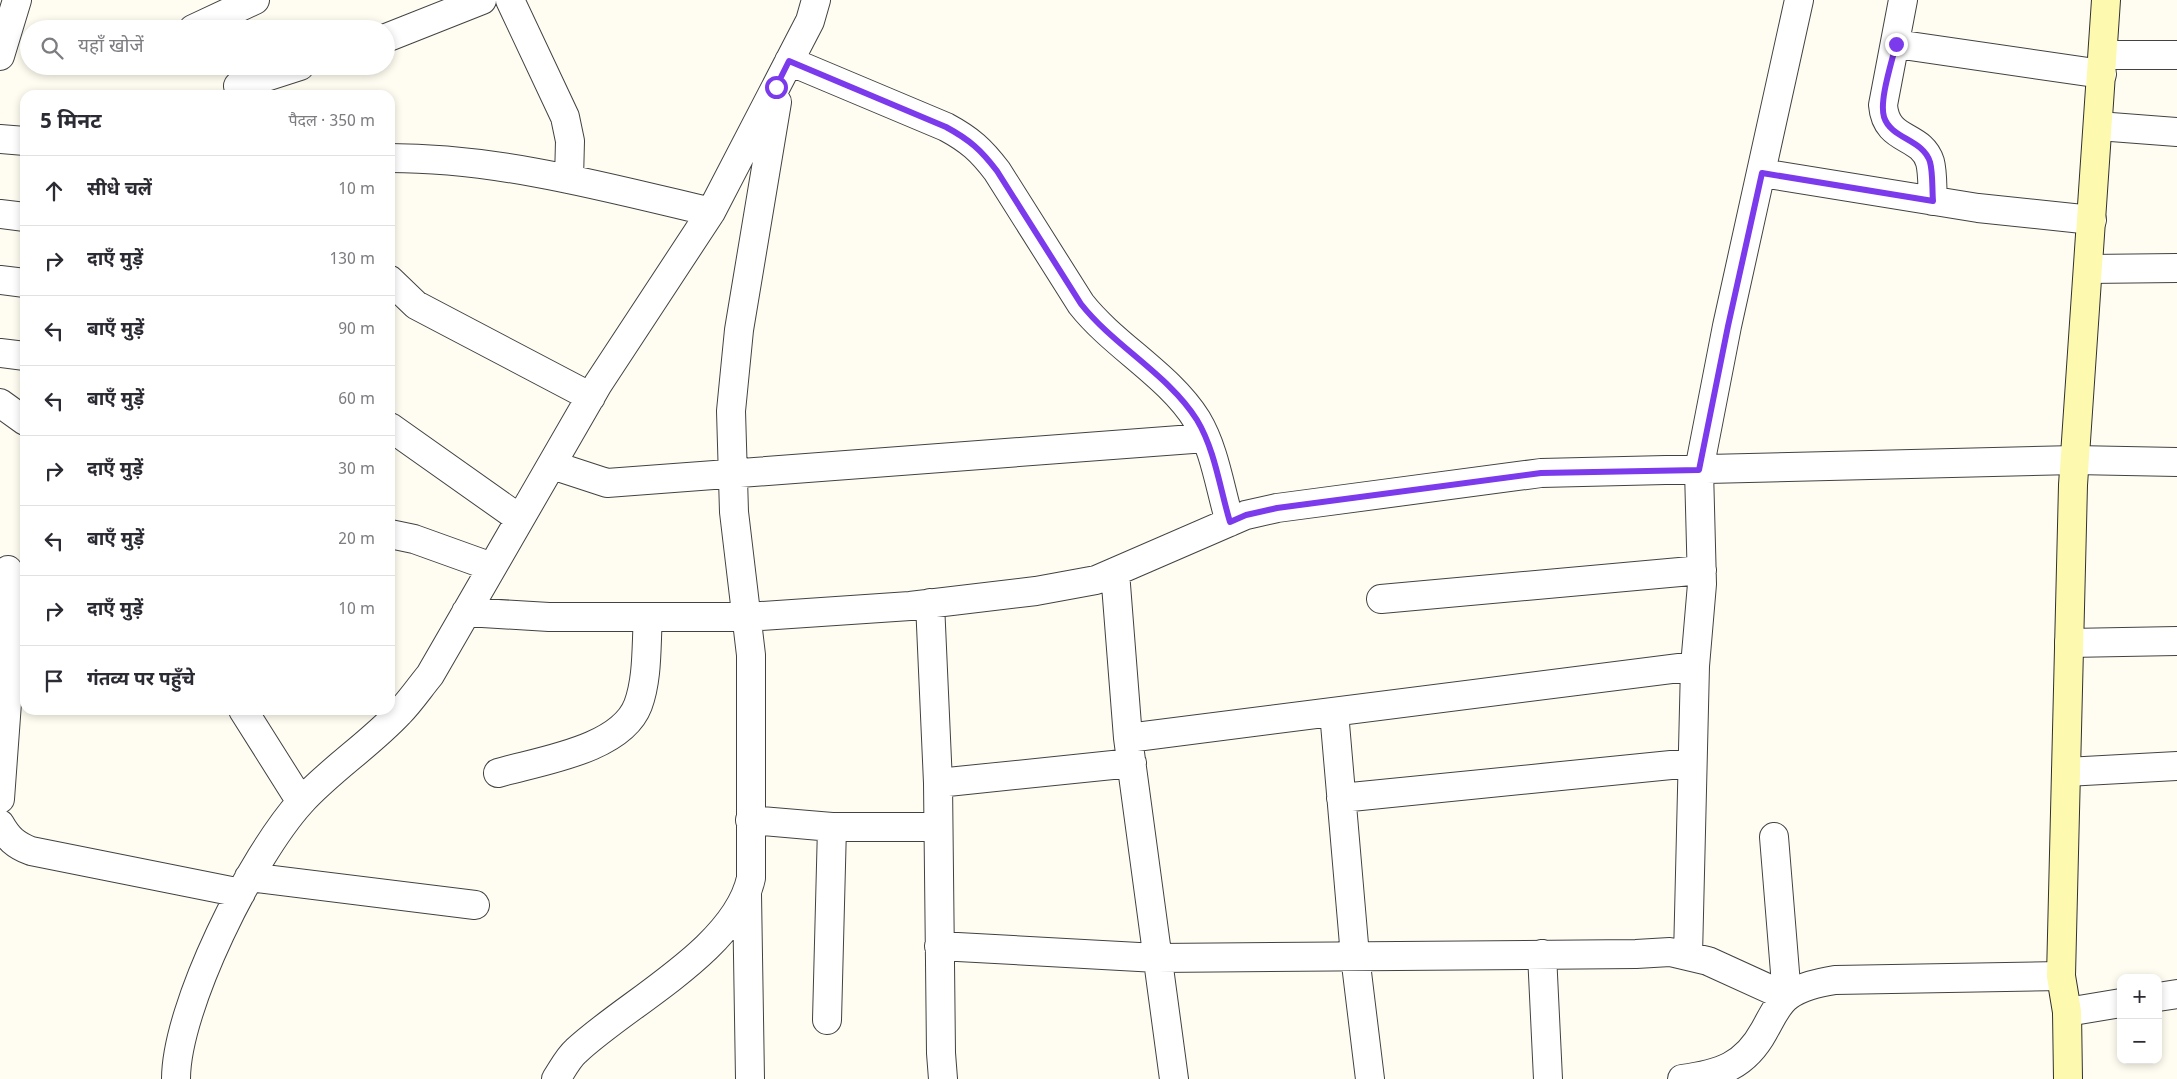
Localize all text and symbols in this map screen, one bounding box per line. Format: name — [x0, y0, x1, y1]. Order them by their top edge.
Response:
search box — [20, 20, 395, 75]
route end — [1885, 33, 1908, 56]
icon: search — [38, 34, 66, 62]
text: यहाँ खोजें — [78, 35, 144, 60]
route start — [765, 76, 788, 99]
text: 5 मिनट — [40, 109, 101, 137]
text: पैदल · 350 m — [288, 112, 375, 133]
icon: ahead — [40, 177, 68, 205]
text: सीधे चलें — [87, 178, 152, 203]
text: 10 m — [338, 180, 375, 201]
icon: right — [40, 247, 68, 275]
text: दाएँ मुड़ें — [87, 248, 143, 273]
text: 130 m — [329, 250, 375, 271]
icon: left — [40, 317, 68, 345]
text: बाएँ मुड़ें — [87, 318, 144, 343]
text: 90 m — [338, 320, 375, 341]
icon: left — [40, 387, 68, 415]
text: बाएँ मुड़ें — [87, 388, 144, 413]
text: 60 m — [338, 390, 375, 411]
icon: right — [40, 457, 68, 485]
text: दाएँ मुड़ें — [87, 458, 143, 483]
text: 30 m — [338, 460, 375, 481]
icon: left — [40, 527, 68, 555]
text: बाएँ मुड़ें — [87, 528, 144, 553]
text: 20 m — [338, 530, 375, 551]
icon: right — [40, 597, 68, 625]
text: दाएँ मुड़ें — [87, 598, 143, 623]
text: 10 m — [338, 600, 375, 621]
icon: arrive — [40, 667, 68, 695]
text: गंतव्य पर पहुँचे — [87, 668, 195, 693]
map controls — [2117, 974, 2162, 1064]
button: + — [2117, 974, 2162, 1019]
button: − — [2117, 1019, 2162, 1064]

